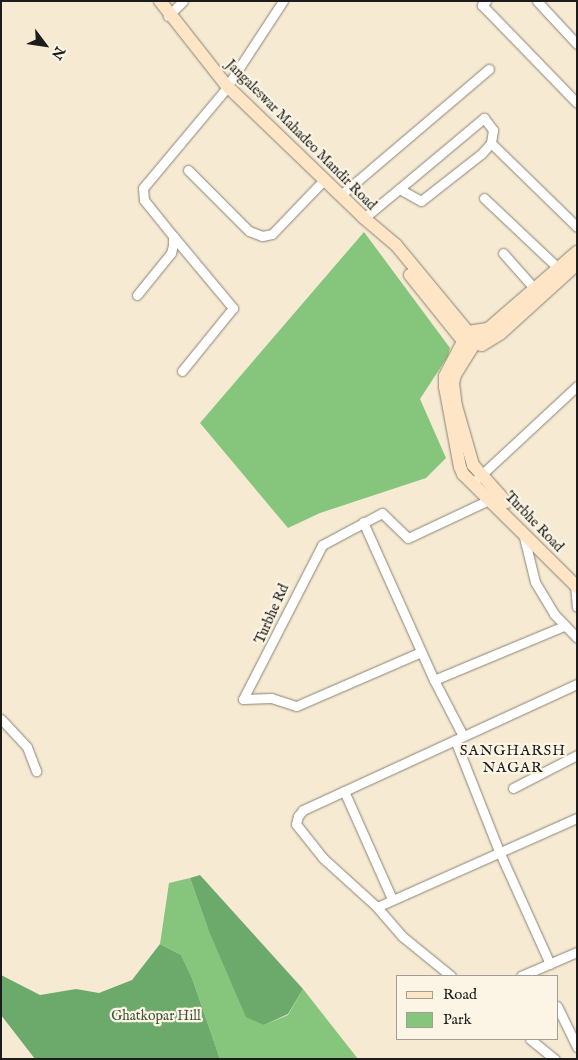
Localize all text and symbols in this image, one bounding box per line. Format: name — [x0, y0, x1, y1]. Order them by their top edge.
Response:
north arrow — [20, 20, 70, 70]
text: N — [47, 43, 69, 63]
street label: Jangaleswar Mahadeo Mandir Road — [222, 56, 380, 214]
street label: Turbhe Road — [501, 488, 567, 556]
street label: Turbhe Rd — [251, 581, 293, 647]
district label: SANGHARSH NAGAR — [459, 741, 567, 776]
legend — [396, 975, 558, 1040]
text: Road — [443, 985, 477, 1004]
park label: Ghatkopar Hill — [111, 1008, 201, 1024]
text: Park — [443, 1010, 472, 1029]

